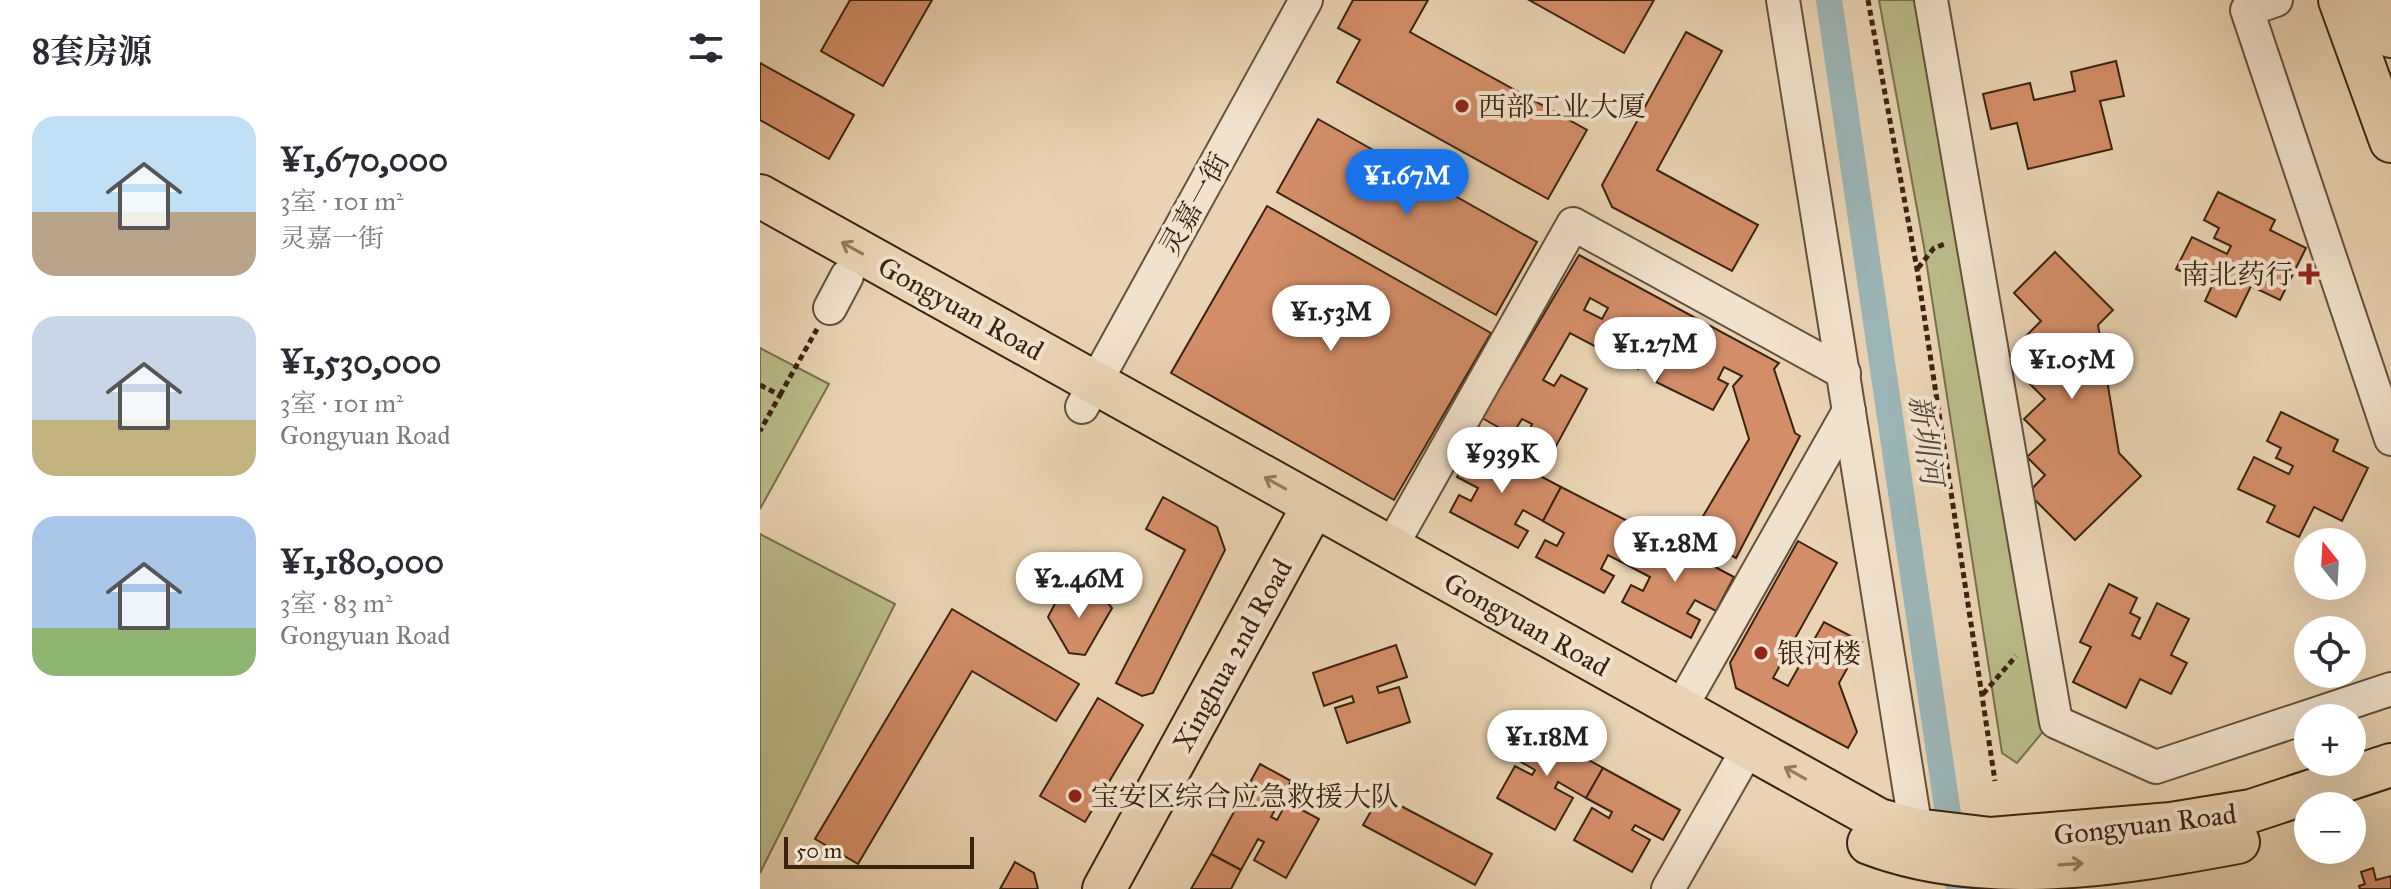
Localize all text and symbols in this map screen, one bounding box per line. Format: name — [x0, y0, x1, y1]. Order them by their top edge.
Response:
icon: filters — [684, 26, 728, 70]
text: 8套房源 — [32, 31, 152, 72]
place label: 西部工业大厦 — [1478, 89, 1646, 124]
marker: 西部工业大厦 — [1453, 97, 1471, 115]
text: ¥1,670,000 — [280, 139, 448, 180]
street label: 灵嘉一街 — [1152, 147, 1237, 262]
icon: home — [96, 148, 192, 244]
pin: ¥1.67M — [1342, 149, 1472, 217]
text: ¥1.67M — [1364, 159, 1450, 191]
text: 3室 · 101 m² — [280, 185, 404, 217]
text: 灵嘉一街 — [280, 222, 384, 254]
one-way arrow — [841, 239, 864, 255]
street label: Gongyuan Road — [872, 249, 1050, 368]
place label: 南北药行 — [2181, 257, 2293, 292]
marker: 南北药行 — [2300, 265, 2318, 283]
pin: ¥1.53M — [1266, 285, 1396, 353]
text: ¥1.53M — [1290, 295, 1372, 327]
pin: ¥1.27M — [1590, 317, 1720, 385]
text: ¥1.27M — [1612, 327, 1698, 359]
pin: ¥1.05M — [2007, 333, 2137, 401]
text: ¥1,530,000 — [280, 341, 441, 382]
text: ¥1.05M — [2029, 343, 2115, 375]
icon: home — [96, 348, 192, 444]
text: 3室 · 101 m² — [280, 387, 404, 419]
water label: 新圳河 — [1902, 393, 1951, 492]
text: Gongyuan Road — [280, 419, 451, 451]
pin: ¥939K — [1446, 427, 1558, 495]
text: ¥939K — [1465, 437, 1539, 469]
one-way arrow — [1264, 475, 1287, 491]
pin: ¥1.28M — [1610, 516, 1740, 584]
text: ¥1.28M — [1632, 526, 1718, 558]
north arrow — [2294, 528, 2366, 600]
map controls — [2294, 528, 2366, 864]
text: ¥1,180,000 — [280, 541, 444, 582]
icon: home — [96, 548, 192, 644]
pin: ¥2.46M — [1014, 552, 1144, 620]
street label: Xinghua 2nd Road — [1165, 553, 1300, 758]
text: ¥2.46M — [1034, 562, 1124, 594]
street label: Gongyuan Road — [1438, 565, 1616, 684]
text: 3室 · 83 m² — [280, 587, 393, 619]
button: locate — [2294, 616, 2366, 688]
text: Gongyuan Road — [280, 619, 451, 651]
place label: 银河楼 — [1777, 636, 1861, 671]
marker: 银河楼 — [1752, 644, 1770, 662]
button: + — [2294, 704, 2366, 776]
pin: ¥1.18M — [1482, 710, 1612, 778]
text: ¥1.18M — [1505, 720, 1589, 752]
one-way arrow — [1784, 765, 1808, 780]
place label: 宝安区综合应急救援大队 — [1091, 779, 1399, 814]
marker: 宝安区综合应急救援大队 — [1066, 787, 1084, 805]
button: − — [2294, 792, 2366, 864]
street label: Gongyuan Road — [2052, 796, 2238, 853]
scale bar — [784, 833, 974, 869]
text: 50 m — [796, 837, 842, 864]
one-way arrow — [2058, 856, 2084, 871]

